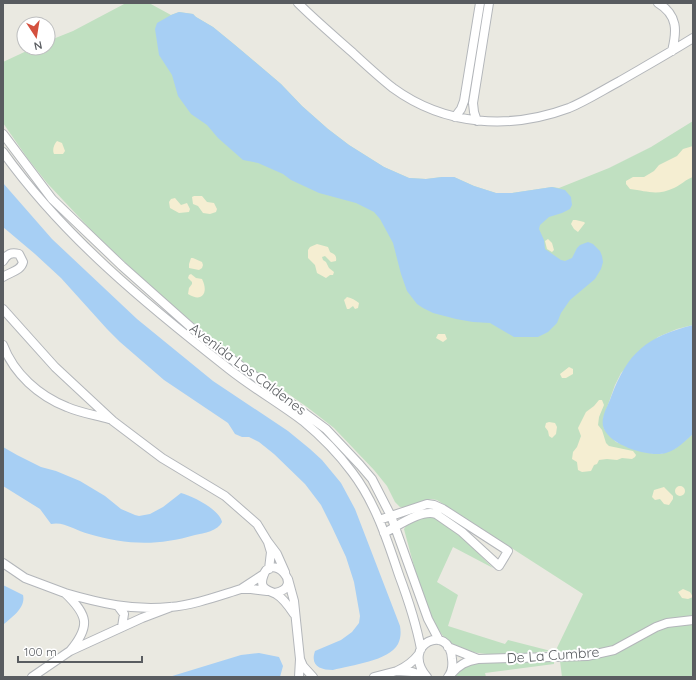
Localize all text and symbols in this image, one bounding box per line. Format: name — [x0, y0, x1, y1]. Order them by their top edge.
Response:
north arrow — [16, 16, 56, 56]
text: N — [33, 38, 43, 53]
street label: Avenida Los Caldenes — [186, 319, 310, 419]
scale bar — [18, 638, 142, 664]
street label: De La Cumbre — [506, 643, 600, 667]
text: 100 m — [24, 644, 57, 659]

